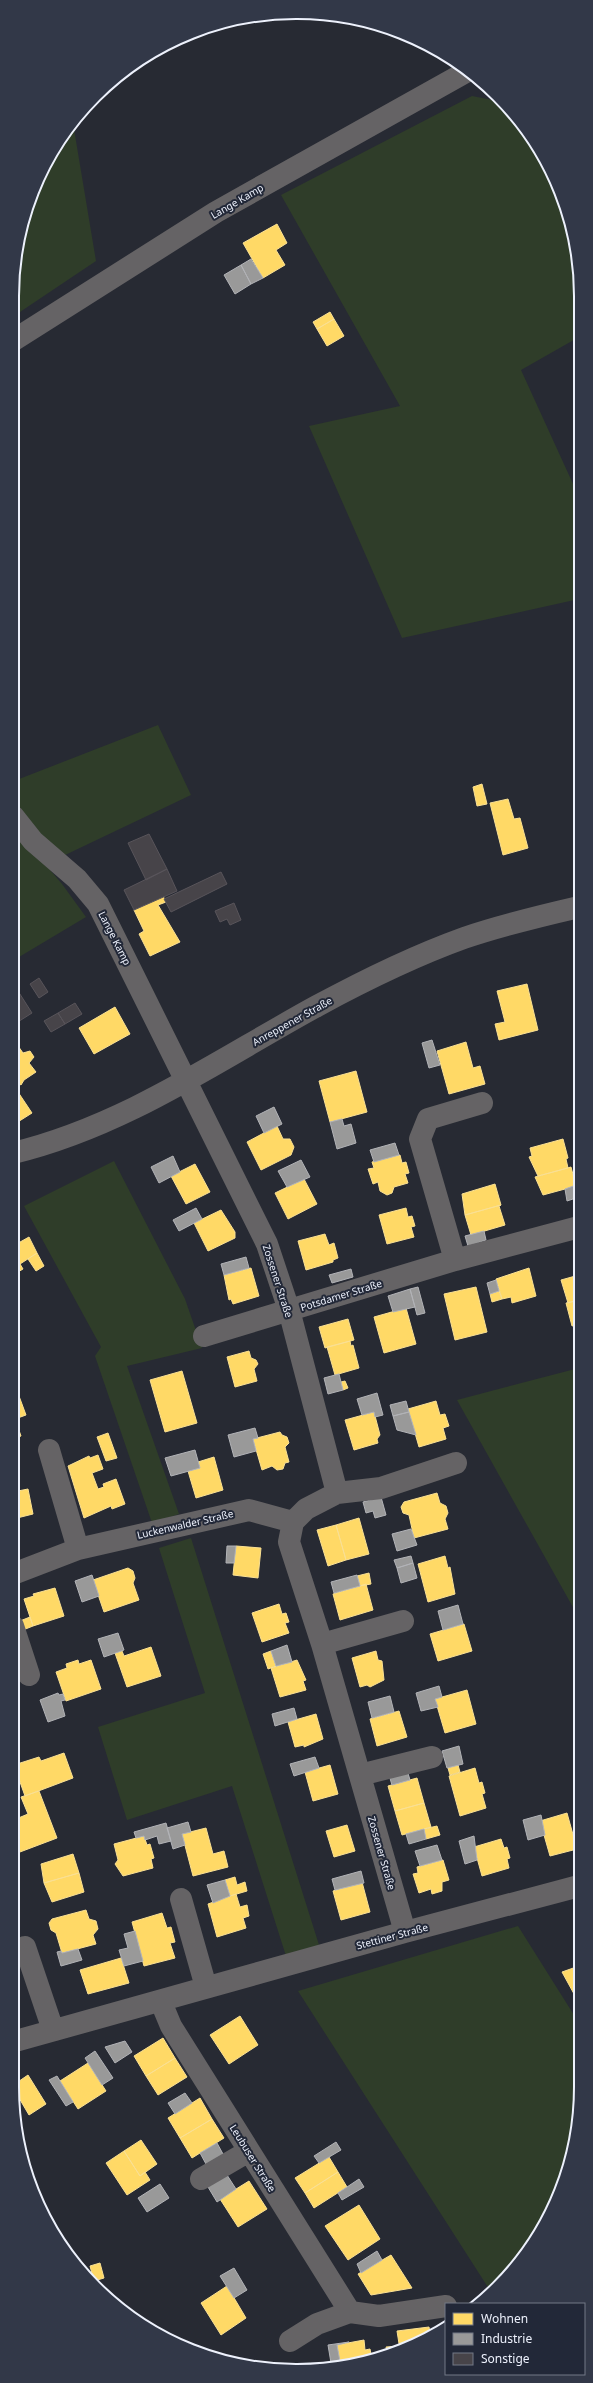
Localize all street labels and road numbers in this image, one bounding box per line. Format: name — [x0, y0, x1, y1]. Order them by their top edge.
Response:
street label: Lange Kamp — [208, 180, 266, 222]
street label: Lange Kamp — [95, 909, 135, 967]
street label: Anreppener Straße — [250, 993, 335, 1049]
street label: Zossener Straße — [260, 1243, 297, 1320]
street label: Potsdamer Straße — [299, 1276, 384, 1314]
street label: Luckenwalder Straße — [135, 1506, 235, 1542]
street label: Zossener Straße — [365, 1814, 399, 1892]
street label: Stettiner Straße — [355, 1920, 430, 1952]
street label: Leubuser Straße — [227, 2122, 280, 2195]

